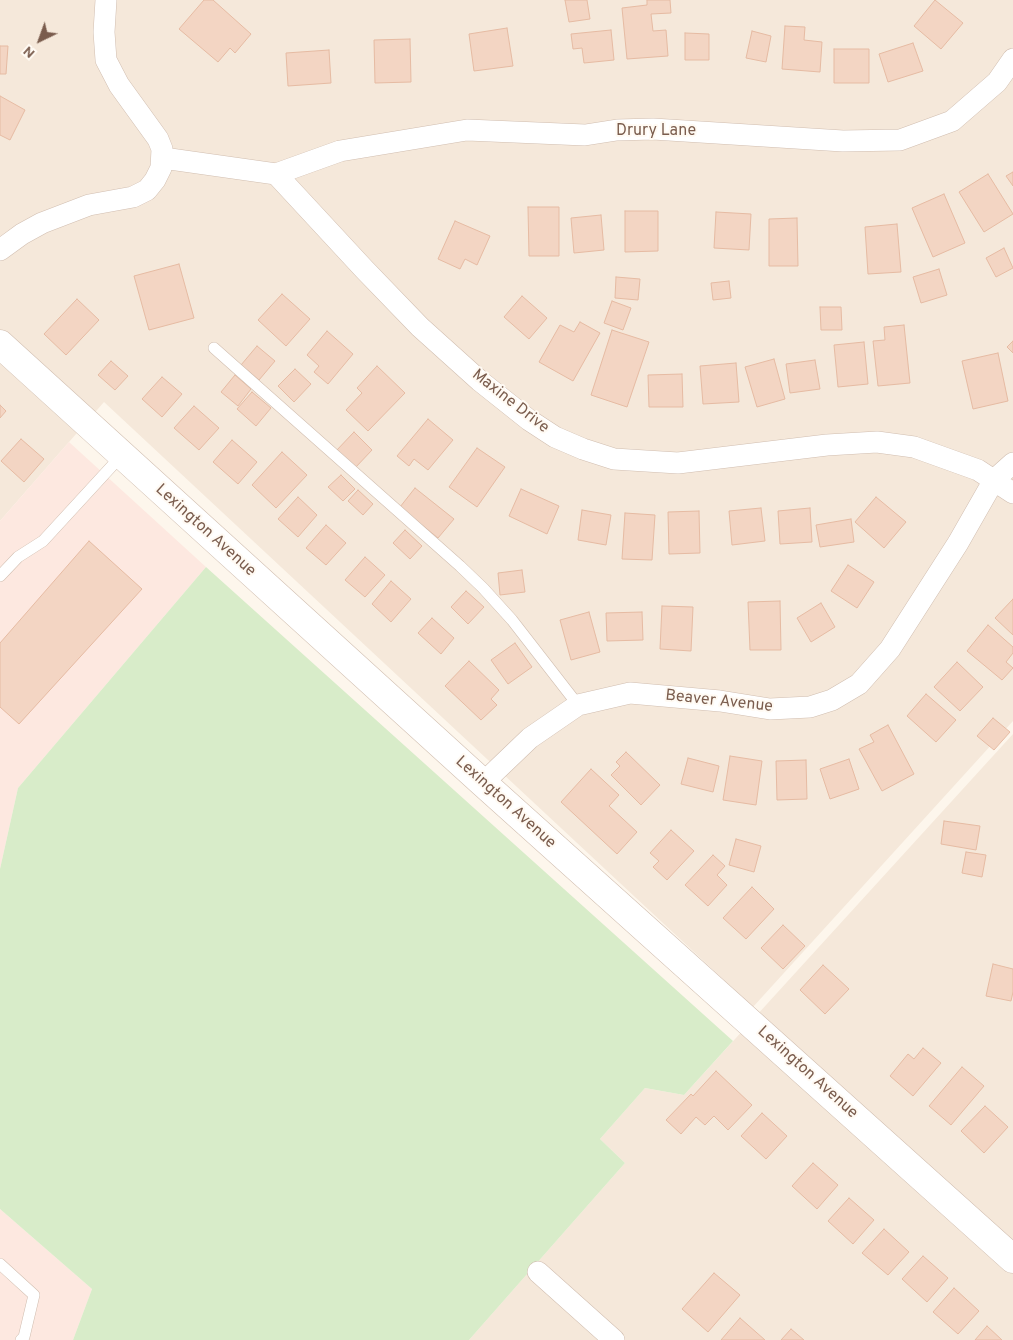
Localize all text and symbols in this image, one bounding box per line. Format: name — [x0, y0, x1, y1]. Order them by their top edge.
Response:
north arrow — [15, 15, 65, 65]
text: N — [20, 42, 39, 61]
street label: Drury Lane — [616, 122, 696, 142]
street label: Maxine Drive — [467, 366, 553, 438]
street label: Lexington Avenue — [151, 481, 259, 581]
street label: Beaver Avenue — [664, 687, 774, 717]
street label: Lexington Avenue — [451, 753, 559, 853]
street label: Lexington Avenue — [753, 1023, 861, 1123]

